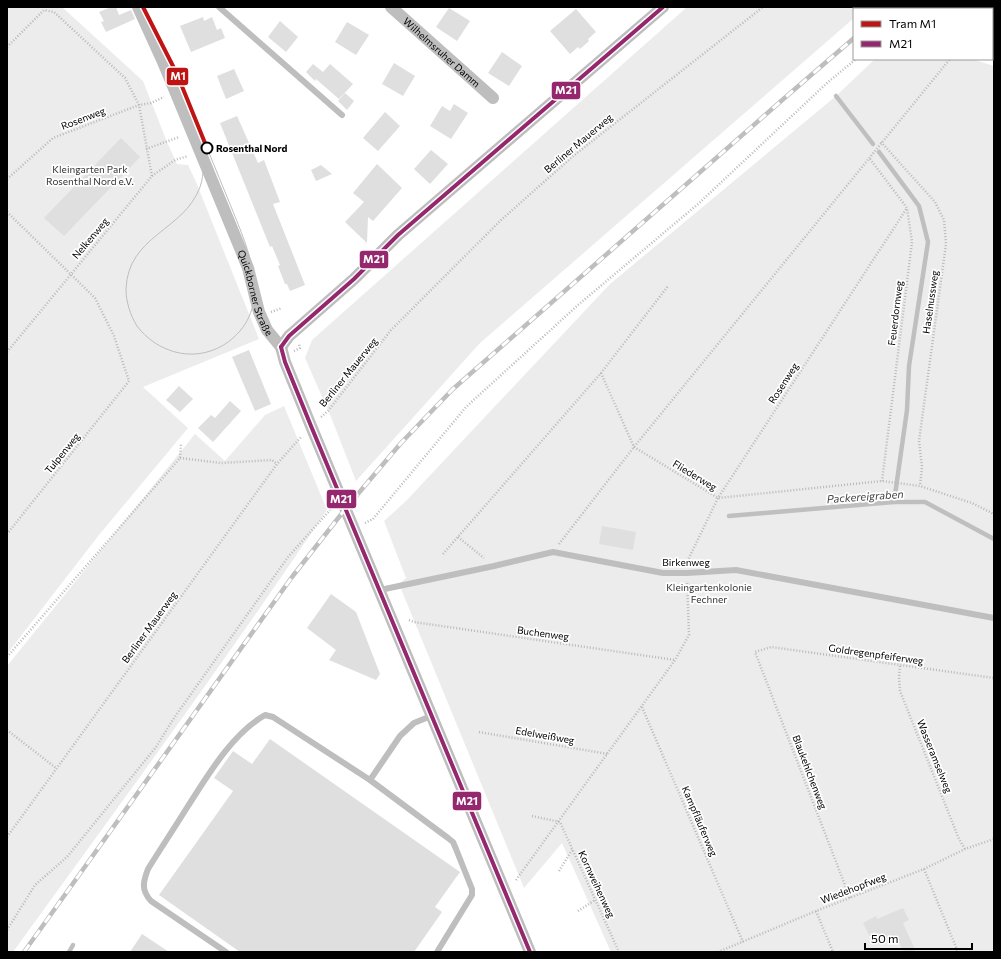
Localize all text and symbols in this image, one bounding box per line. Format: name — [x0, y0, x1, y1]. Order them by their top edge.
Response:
legend — [853, 8, 993, 60]
street label: Wilhelmsruher Damm — [401, 15, 483, 90]
text: Tram M1 — [889, 16, 936, 30]
text: M21 — [889, 36, 912, 50]
line badge: M1 — [166, 67, 189, 86]
text: M1 — [170, 69, 186, 82]
line badge: M21 — [551, 81, 581, 100]
text: M21 — [555, 83, 577, 96]
street label: Rosenweg — [59, 104, 107, 132]
street label: Berliner Mauerweg — [541, 110, 615, 175]
marker: Rosenthal Nord — [200, 141, 214, 155]
place label: Rosenthal Nord — [216, 142, 288, 154]
park label: Kleingarten Park Rosenthal Nord e.V. — [46, 163, 134, 187]
street label: Nelkenweg — [69, 215, 111, 261]
street label: Quickborner Straße — [235, 248, 275, 338]
line badge: M21 — [359, 250, 389, 269]
text: M21 — [363, 252, 385, 265]
street label: Haselnussweg — [920, 269, 940, 334]
street label: Feuerdornweg — [885, 279, 905, 346]
street label: Berliner Mauerweg — [316, 334, 380, 409]
street label: Rosenweg — [765, 360, 801, 406]
street label: Tulpenweg — [42, 430, 82, 476]
street label: Fliederweg — [671, 457, 720, 493]
water label: Packereigraben — [826, 487, 904, 505]
line badge: M21 — [326, 489, 357, 509]
text: M21 — [330, 492, 352, 505]
street label: Birkenweg — [662, 556, 710, 568]
park label: Kleingartenkolonie Fechner — [666, 581, 752, 605]
street label: Berliner Mauerweg — [119, 588, 179, 665]
street label: Buchenweg — [516, 623, 570, 643]
street label: Goldregenpfeiferweg — [828, 641, 925, 667]
street label: Wasseramselweg — [915, 718, 955, 795]
street label: Edelweißweg — [515, 724, 576, 746]
street label: Blaukehlchenweg — [790, 733, 830, 811]
street label: Kampfläuferweg — [680, 784, 720, 859]
line badge: M21 — [452, 791, 482, 811]
text: M21 — [456, 794, 478, 807]
street label: Kornweihenweg — [576, 848, 618, 920]
street label: Wiedehopfweg — [819, 870, 888, 906]
scale bar — [865, 925, 972, 951]
text: 50 m — [871, 931, 899, 945]

